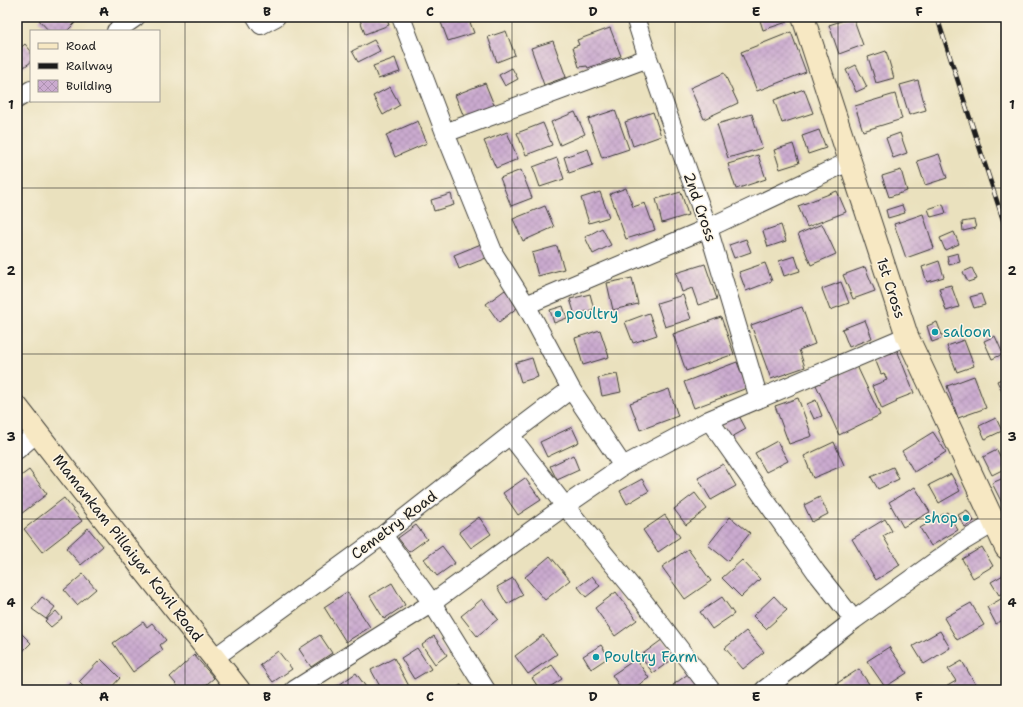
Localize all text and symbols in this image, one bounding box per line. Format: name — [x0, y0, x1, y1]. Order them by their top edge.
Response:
text: A — [99, 3, 109, 20]
text: B — [263, 3, 271, 20]
text: C — [426, 3, 434, 20]
text: D — [588, 3, 598, 20]
text: E — [752, 3, 761, 20]
text: F — [915, 3, 923, 20]
legend — [30, 30, 160, 102]
text: Road — [66, 38, 97, 54]
text: Railway — [66, 58, 113, 74]
text: Building — [66, 78, 112, 94]
text: 1 — [8, 96, 14, 113]
text: 1 — [1009, 96, 1015, 113]
street label: 2nd Cross — [679, 170, 721, 244]
street label: 1st Cross — [872, 255, 910, 321]
text: 2 — [6, 262, 16, 279]
text: 2 — [1007, 262, 1017, 279]
place label: poultry — [566, 304, 618, 324]
marker: poultry — [553, 309, 563, 319]
place label: saloon — [943, 322, 991, 342]
marker: saloon — [930, 327, 940, 337]
text: 3 — [6, 428, 16, 445]
text: 3 — [1007, 428, 1017, 445]
street label: Mamankam Pillaiyar Kovil Road — [48, 450, 208, 646]
street label: Cemetry Road — [347, 486, 441, 564]
place label: shop — [924, 508, 958, 528]
marker: shop — [961, 513, 971, 523]
text: 4 — [6, 594, 16, 611]
text: 4 — [1007, 594, 1017, 611]
place label: Poultry Farm — [604, 647, 698, 667]
marker: Poultry Farm — [591, 652, 601, 662]
text: A — [99, 688, 109, 705]
text: B — [263, 688, 271, 705]
text: C — [426, 688, 434, 705]
text: D — [588, 688, 598, 705]
text: E — [752, 688, 761, 705]
text: F — [915, 688, 923, 705]

